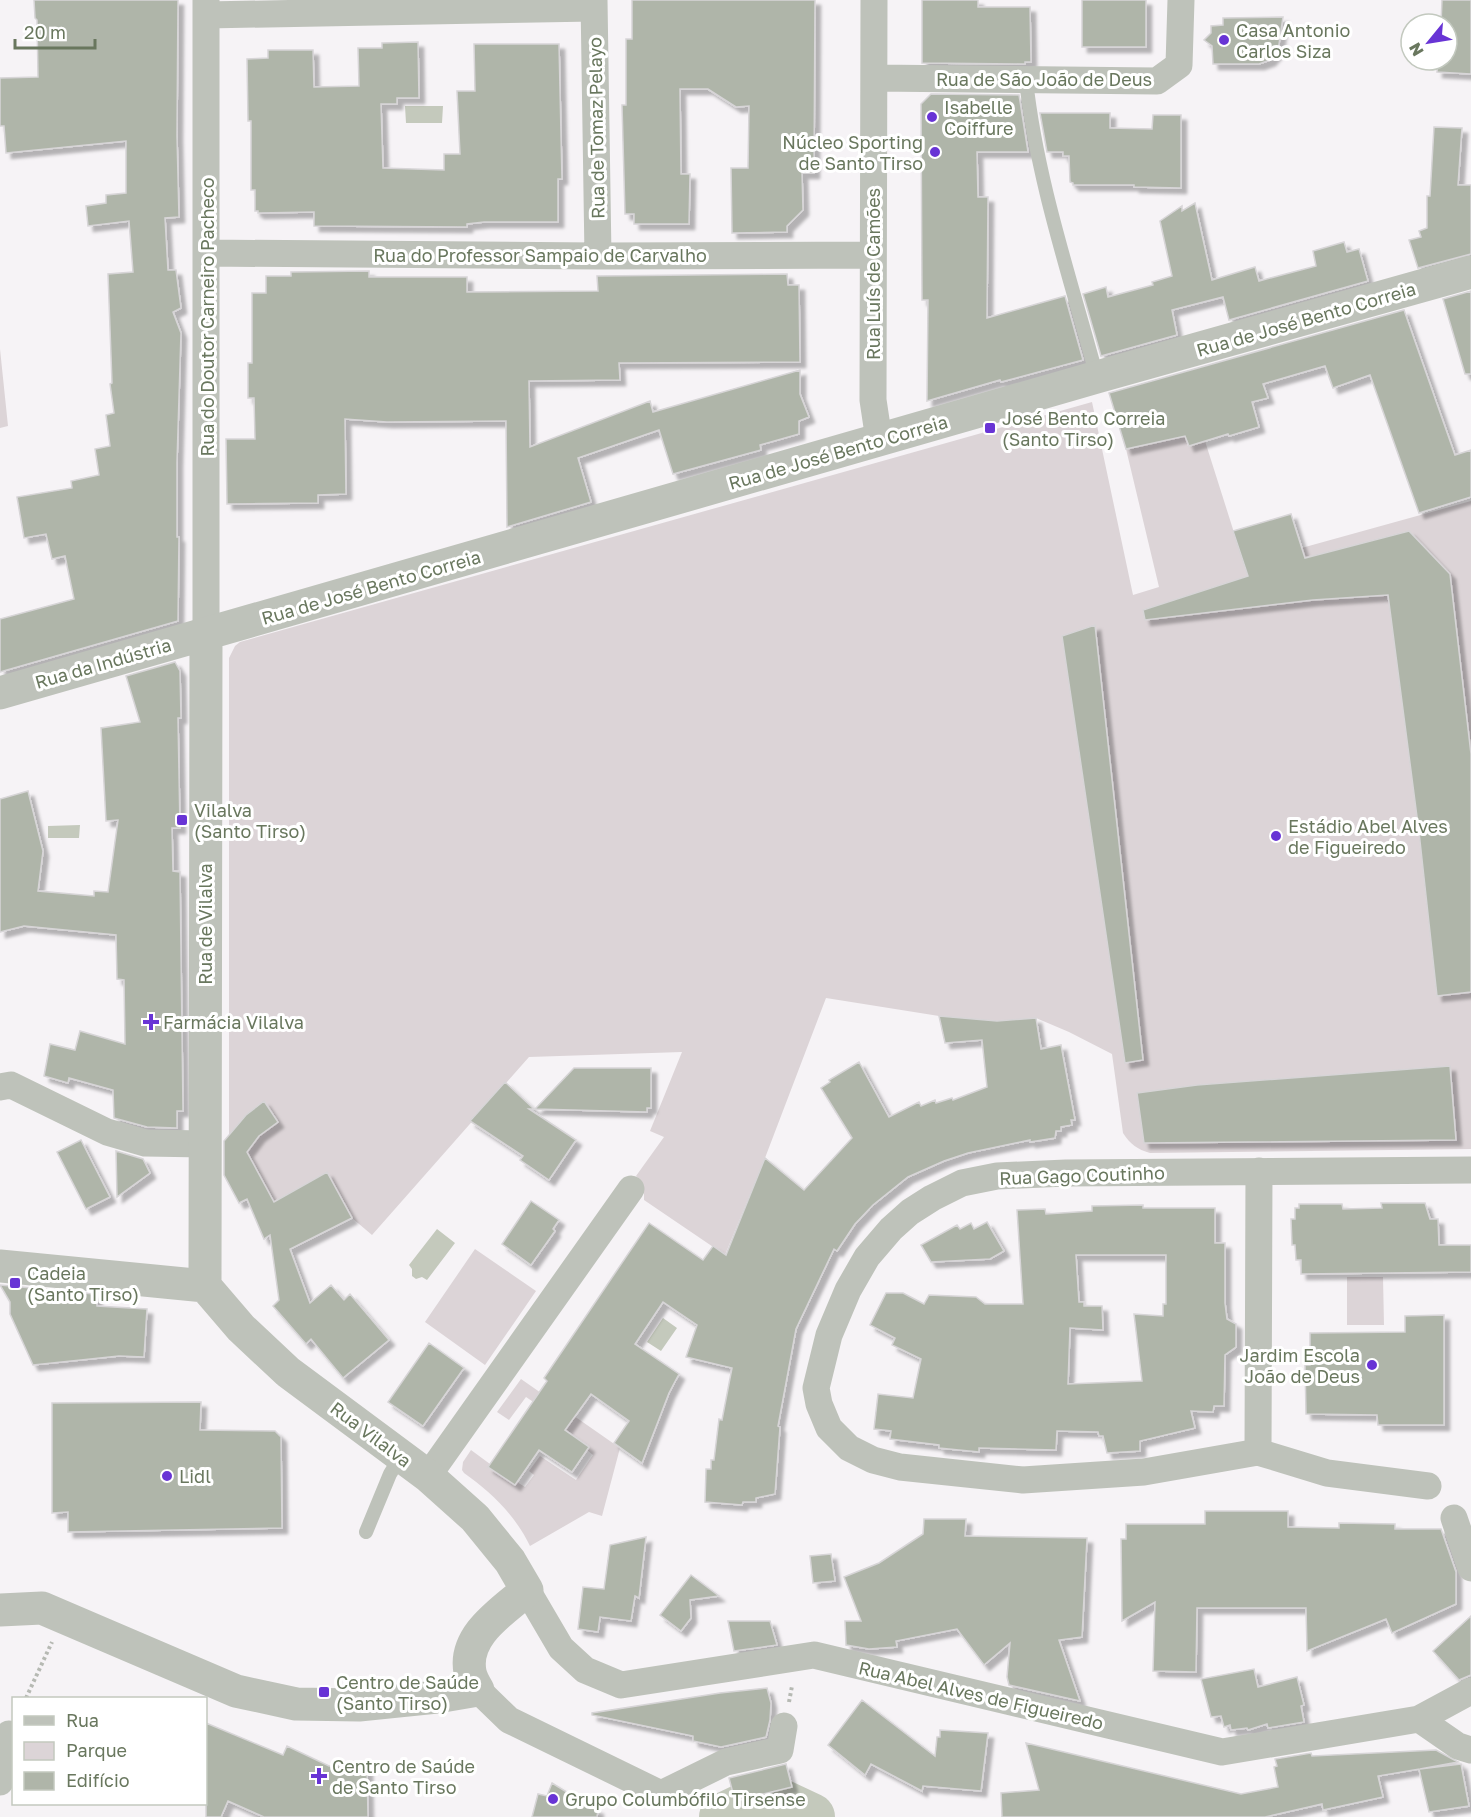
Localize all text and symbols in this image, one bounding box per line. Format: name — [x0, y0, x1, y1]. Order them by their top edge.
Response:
scale bar — [15, 12, 94, 50]
north arrow — [1399, 12, 1459, 72]
place label: Casa Antonio Carlos Siza — [1236, 19, 1350, 62]
text: 20 m — [24, 21, 66, 43]
marker: Casa Antonio Carlos Siza — [1217, 33, 1231, 47]
street label: Rua de Tomaz Pelayo — [583, 37, 609, 219]
text: N — [1404, 39, 1428, 60]
street label: Rua de São João de Deus — [936, 68, 1152, 90]
place label: Isabelle Coiffure — [944, 96, 1013, 139]
marker: Isabelle Coiffure — [925, 110, 939, 124]
place label: Núcleo Sporting de Santo Tirso — [782, 131, 923, 174]
marker: Núcleo Sporting de Santo Tirso — [928, 145, 942, 159]
street label: Rua do Doutor Carneiro Pacheco — [196, 177, 218, 457]
street label: Rua Luís de Camões — [862, 188, 884, 360]
street label: Rua do Professor Sampaio de Carvalho — [373, 244, 707, 266]
street label: Rua de José Bento Correia — [1194, 277, 1418, 361]
place label: José Bento Correia (Santo Tirso) — [1002, 407, 1166, 450]
street label: Rua de José Bento Correia — [726, 410, 950, 494]
marker: José Bento Correia (Santo Tirso) — [983, 421, 997, 435]
street label: Rua de José Bento Correia — [259, 545, 483, 629]
street label: Rua da Indústria — [32, 633, 174, 693]
place label: Vilalva (Santo Tirso) — [194, 799, 306, 842]
marker: Vilalva (Santo Tirso) — [175, 813, 189, 827]
place label: Estádio Abel Alves de Figueiredo — [1288, 815, 1448, 858]
marker: Estádio Abel Alves de Figueiredo — [1269, 829, 1283, 843]
street label: Rua de Vilalva — [194, 863, 216, 985]
place label: Farmácia Vilalva — [163, 1011, 304, 1033]
marker: Farmácia Vilalva — [144, 1015, 158, 1029]
street label: Rua Gago Coutinho — [999, 1161, 1165, 1189]
place label: Cadeia (Santo Tirso) — [27, 1262, 139, 1305]
marker: Cadeia (Santo Tirso) — [8, 1276, 22, 1290]
place label: Jardim Escola João de Deus — [1240, 1344, 1360, 1387]
marker: Jardim Escola João de Deus — [1365, 1358, 1379, 1372]
street label: Rua Vilalva — [326, 1397, 416, 1471]
place label: Lidl — [179, 1465, 211, 1487]
marker: Lidl — [160, 1469, 174, 1483]
street label: Rua Abel Alves de Figueiredo — [856, 1656, 1106, 1734]
place label: Centro de Saúde (Santo Tirso) — [336, 1671, 479, 1714]
marker: Centro de Saúde (Santo Tirso) — [317, 1685, 331, 1699]
legend — [12, 1697, 207, 1805]
text: Rua — [66, 1709, 99, 1731]
text: Parque — [66, 1739, 127, 1761]
place label: Centro de Saúde de Santo Tirso — [332, 1755, 475, 1798]
marker: Centro de Saúde de Santo Tirso — [310, 1767, 328, 1785]
text: Edifício — [66, 1769, 130, 1791]
place label: Grupo Columbófilo Tirsense — [565, 1788, 806, 1810]
marker: Grupo Columbófilo Tirsense — [546, 1792, 560, 1806]

